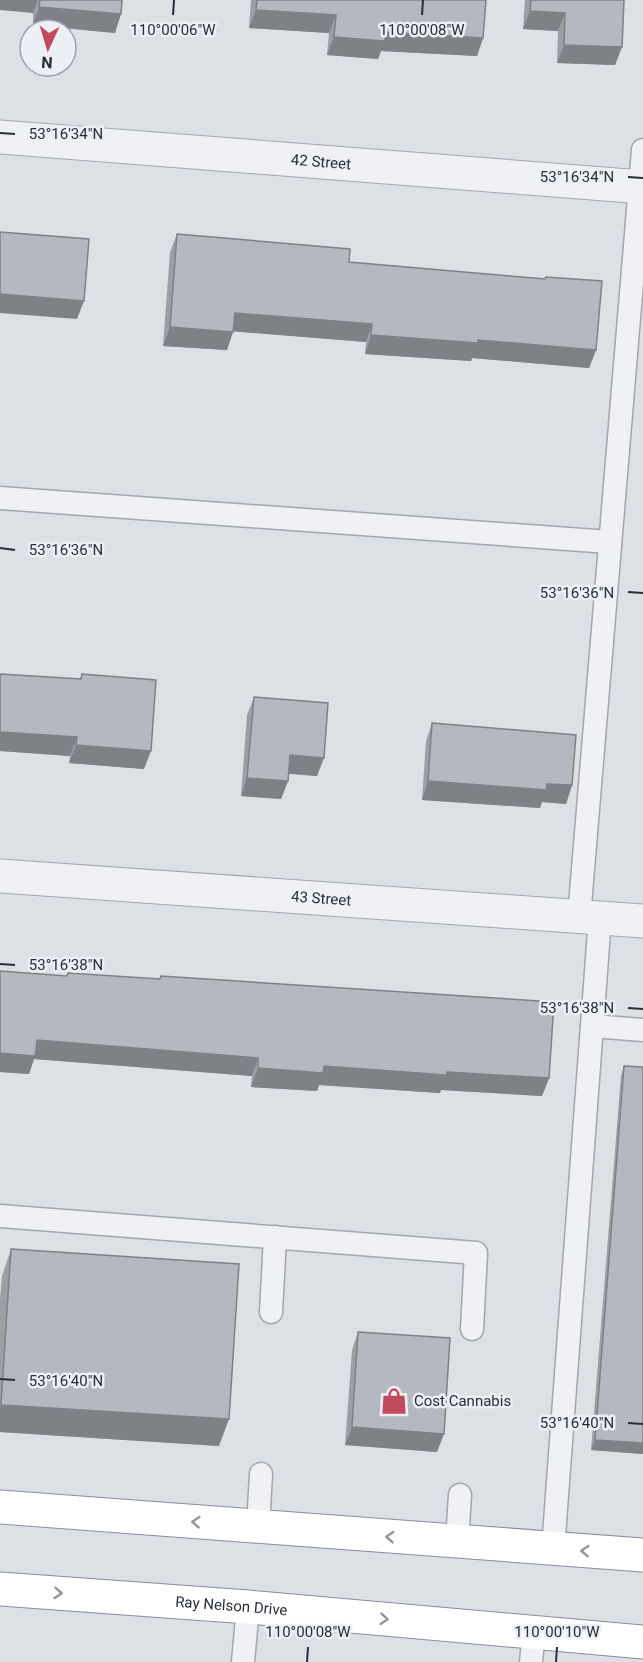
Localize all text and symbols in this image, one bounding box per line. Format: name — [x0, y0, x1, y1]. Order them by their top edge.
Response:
north arrow — [18, 18, 78, 78]
text: 110°00'06"W — [130, 21, 216, 39]
text: 110°00'08"W — [379, 21, 465, 39]
text: N — [41, 53, 53, 72]
text: 53°16'34"N — [29, 125, 103, 143]
street label: 42 Street — [290, 151, 352, 173]
text: 53°16'34"N — [540, 168, 614, 186]
text: 53°16'36"N — [29, 541, 103, 559]
text: 53°16'36"N — [540, 584, 614, 602]
street label: 43 Street — [291, 887, 352, 910]
text: 53°16'38"N — [29, 956, 103, 974]
text: 53°16'38"N — [540, 999, 614, 1017]
text: 53°16'40"N — [29, 1372, 103, 1390]
shop icon: Cost Cannabis — [379, 1386, 409, 1416]
place label: Cost Cannabis — [414, 1392, 511, 1410]
text: 53°16'40"N — [540, 1414, 614, 1432]
one-way arrow — [191, 1516, 200, 1529]
one-way arrow — [386, 1531, 395, 1544]
one-way arrow — [580, 1545, 589, 1558]
one-way arrow — [54, 1587, 63, 1600]
street label: Ray Nelson Drive — [175, 1593, 288, 1619]
one-way arrow — [380, 1612, 389, 1625]
text: 110°00'08"W — [265, 1623, 351, 1641]
text: 110°00'10"W — [514, 1623, 600, 1641]

